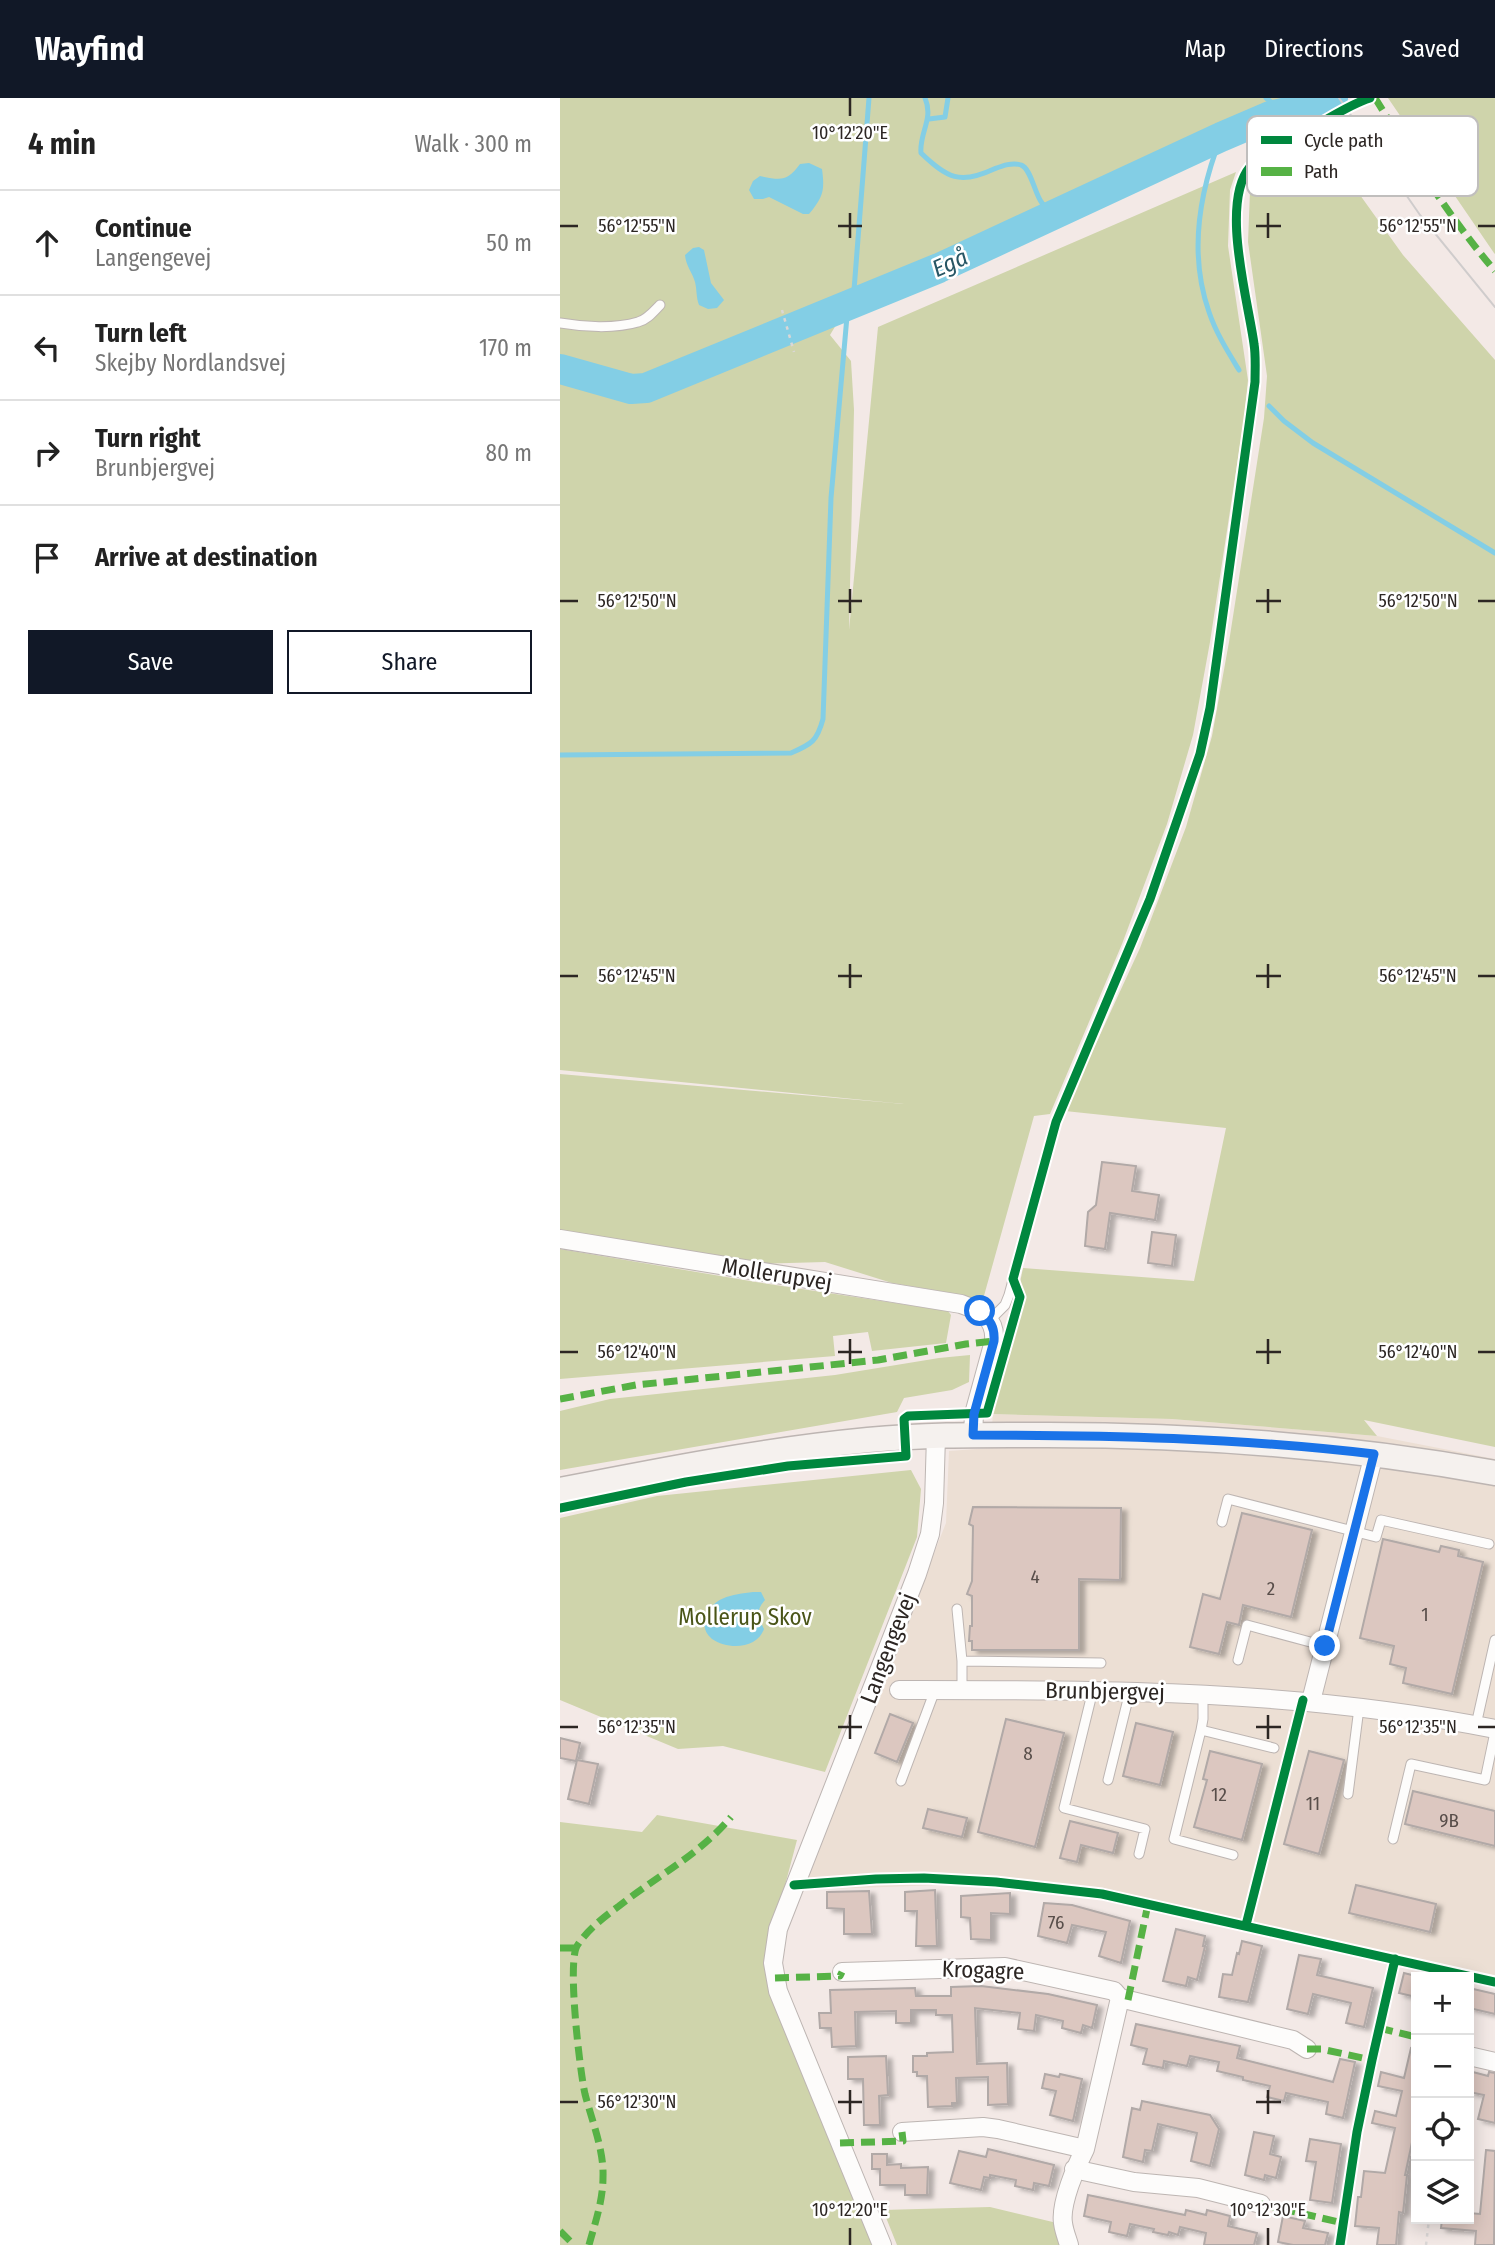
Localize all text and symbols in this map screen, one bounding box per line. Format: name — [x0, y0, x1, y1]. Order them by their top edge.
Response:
text: Wayfind — [35, 29, 144, 69]
text: Map — [1185, 35, 1226, 63]
text: Directions — [1264, 35, 1363, 63]
text: Saved — [1401, 35, 1460, 63]
legend — [1247, 116, 1478, 196]
text: 10°12'20"E — [812, 122, 888, 144]
text: 4 min — [28, 126, 96, 162]
text: Cycle path — [1304, 129, 1383, 152]
text: Walk · 300 m — [415, 130, 532, 158]
text: Path — [1304, 160, 1339, 183]
text: Continue — [95, 213, 192, 244]
text: 56°12'55"N — [598, 215, 676, 237]
text: 56°12'55"N — [1379, 215, 1457, 237]
icon: ahead — [28, 224, 66, 262]
text: 50 m — [486, 229, 532, 257]
water label: Egå — [928, 243, 972, 283]
text: Langengevej — [95, 244, 211, 272]
text: Turn left — [95, 318, 187, 349]
icon: left — [28, 329, 66, 367]
text: 170 m — [479, 334, 532, 362]
text: Skejby Nordlandsvej — [95, 349, 286, 377]
text: Turn right — [95, 423, 201, 454]
icon: right — [28, 434, 66, 472]
text: 80 m — [485, 439, 532, 467]
text: Brunbjergvej — [95, 454, 215, 482]
icon: arrive — [28, 539, 66, 577]
text: Arrive at destination — [95, 542, 318, 573]
text: 56°12'50"N — [597, 590, 677, 612]
text: 56°12'50"N — [1378, 590, 1458, 612]
button: Save — [28, 630, 273, 694]
button: Share — [287, 630, 532, 694]
text: 56°12'45"N — [598, 965, 676, 987]
text: 56°12'45"N — [1379, 965, 1457, 987]
street label: Mollerupvej — [720, 1251, 834, 1297]
route start — [964, 1295, 995, 1326]
text: 56°12'40"N — [598, 1341, 676, 1363]
text: 56°12'40"N — [1379, 1341, 1457, 1363]
house number: 4 — [1030, 1565, 1040, 1588]
house number: 2 — [1267, 1577, 1275, 1600]
street label: Langengevej — [854, 1589, 922, 1707]
park label: Mollerup Skov — [678, 1603, 813, 1631]
house number: 1 — [1421, 1603, 1429, 1626]
route end — [1309, 1630, 1340, 1661]
street label: Brunbjergvej — [1045, 1676, 1165, 1706]
text: 56°12'35"N — [598, 1716, 676, 1738]
text: 56°12'35"N — [1379, 1716, 1457, 1738]
house number: 8 — [1023, 1742, 1033, 1765]
house number: 12 — [1211, 1783, 1227, 1806]
house number: 11 — [1306, 1792, 1320, 1815]
house number: 9B — [1439, 1809, 1459, 1832]
house number: 76 — [1048, 1911, 1064, 1934]
street label: Krogagre — [941, 1955, 1025, 1985]
map controls — [1411, 1972, 1474, 2224]
button: + — [1411, 1972, 1474, 2035]
button: − — [1411, 2035, 1474, 2098]
text: 56°12'30"N — [597, 2091, 677, 2113]
button: locate — [1411, 2098, 1474, 2161]
button: layers — [1411, 2161, 1474, 2224]
text: 10°12'20"E — [812, 2199, 888, 2221]
text: 10°12'30"E — [1230, 2199, 1306, 2221]

